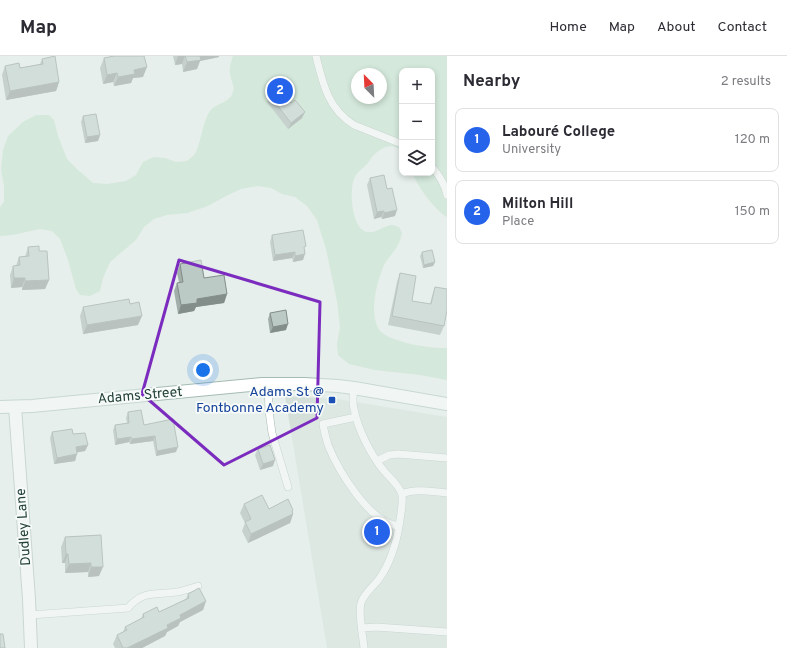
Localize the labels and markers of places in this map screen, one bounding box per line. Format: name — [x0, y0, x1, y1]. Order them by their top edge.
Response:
pin: 2 — [267, 76, 293, 106]
place label: Adams St @ Fontbonne Academy — [196, 384, 324, 417]
marker: Adams St @ Fontbonne Academy — [327, 395, 337, 405]
pin: 1 — [364, 517, 390, 547]

